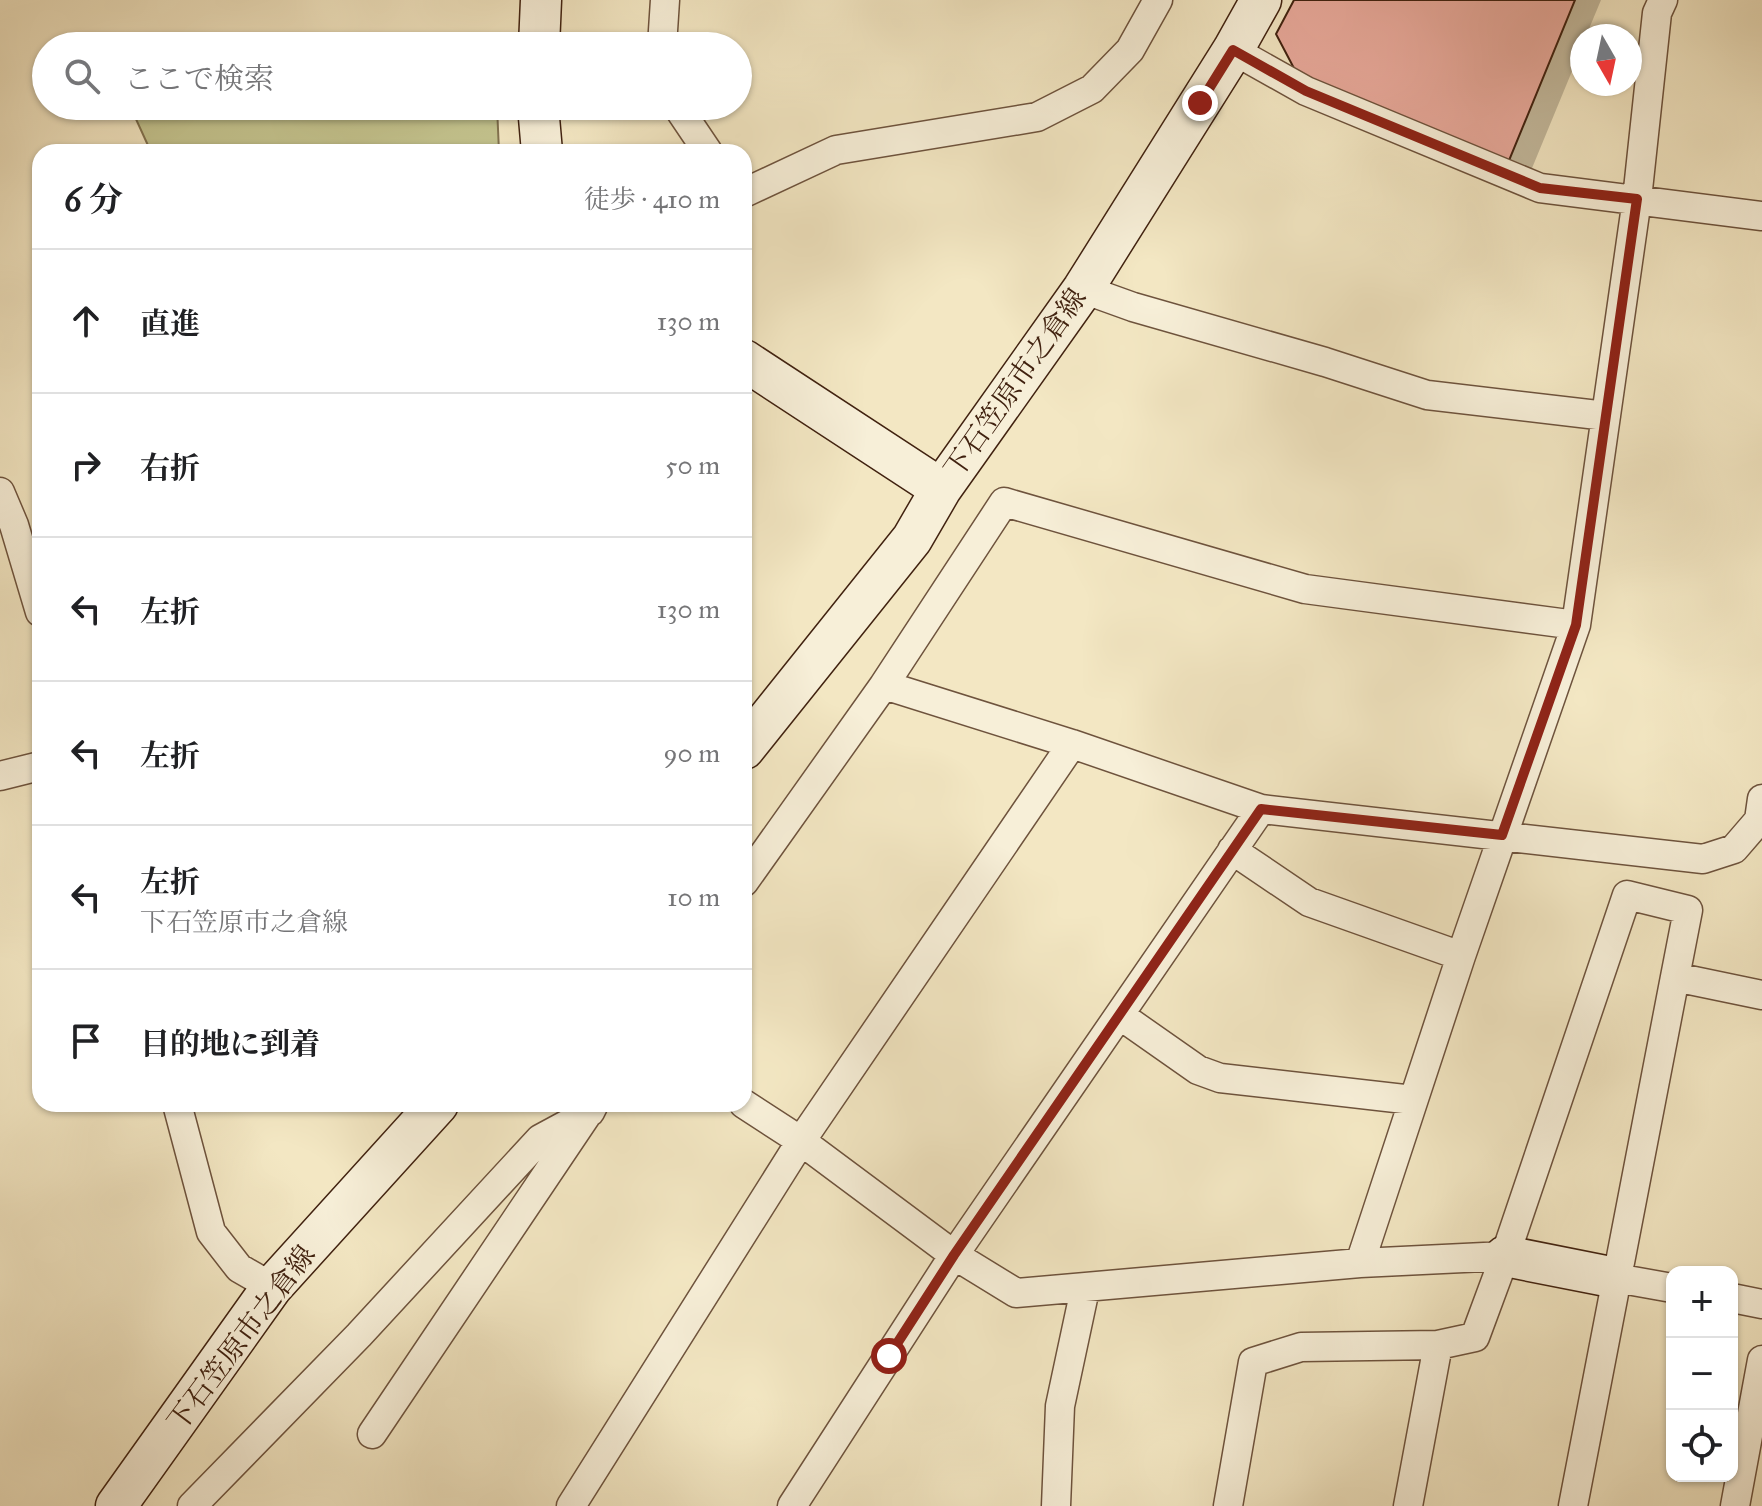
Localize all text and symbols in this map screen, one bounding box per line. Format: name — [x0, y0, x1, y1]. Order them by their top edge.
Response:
north arrow — [1570, 24, 1642, 96]
search box — [32, 32, 752, 120]
icon: search — [60, 54, 104, 98]
text: ここで検索 — [124, 61, 274, 97]
route end — [1182, 85, 1218, 121]
text: 6 分 — [64, 179, 123, 220]
text: 徒歩 · 410 m — [584, 183, 720, 215]
street label: 下石笠原市之倉線 — [936, 281, 1094, 485]
icon: ahead — [64, 299, 108, 343]
text: 130 m — [657, 305, 720, 337]
text: 直進 — [140, 306, 200, 342]
icon: right — [64, 443, 108, 487]
text: 50 m — [665, 449, 720, 481]
text: 右折 — [140, 450, 200, 486]
icon: left — [64, 587, 108, 631]
text: 130 m — [657, 593, 720, 625]
text: 左折 — [140, 594, 200, 630]
icon: left — [64, 731, 108, 775]
text: 90 m — [663, 737, 720, 769]
text: 左折 — [140, 738, 200, 774]
text: 左折 — [140, 864, 200, 900]
icon: left — [64, 875, 108, 919]
text: 10 m — [667, 881, 720, 913]
text: 下石笠原市之倉線 — [140, 906, 348, 938]
icon: arrive — [64, 1019, 108, 1063]
text: 目的地に到着 — [140, 1026, 320, 1062]
street label: 下石笠原市之倉線 — [160, 1238, 322, 1438]
map controls — [1666, 1266, 1738, 1482]
button: + — [1666, 1266, 1738, 1338]
route start — [871, 1338, 907, 1374]
button: − — [1666, 1338, 1738, 1410]
button: locate — [1666, 1410, 1738, 1482]

